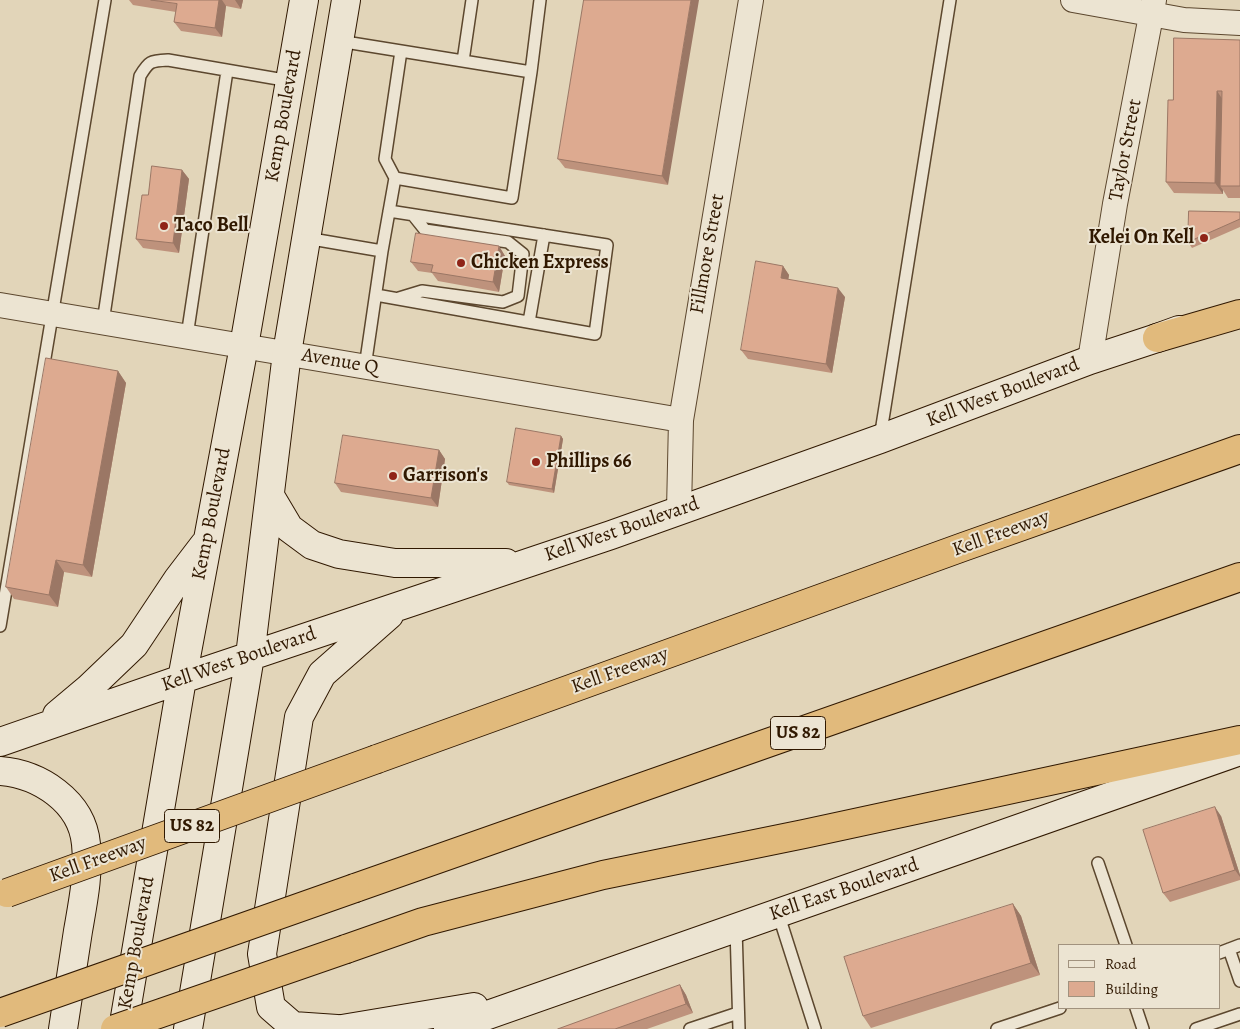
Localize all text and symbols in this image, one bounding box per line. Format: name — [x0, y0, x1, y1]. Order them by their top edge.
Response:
street label: Kemp Boulevard — [261, 48, 307, 184]
street label: Taylor Street — [1104, 97, 1148, 203]
street label: Fillmore Street — [686, 192, 730, 316]
place label: Taco Bell — [174, 214, 248, 238]
marker: Taco Bell — [158, 220, 170, 232]
place label: Kelei On Kell — [1088, 226, 1194, 250]
marker: Kelei On Kell — [1198, 232, 1210, 244]
place label: Chicken Express — [471, 251, 609, 275]
marker: Chicken Express — [455, 257, 467, 269]
street label: Avenue Q — [300, 343, 380, 381]
street label: Kell West Boulevard — [923, 353, 1083, 433]
street label: Kemp Boulevard — [187, 446, 237, 582]
place label: Phillips 66 — [546, 450, 632, 474]
marker: Phillips 66 — [530, 456, 542, 468]
place label: Garrison's — [403, 464, 488, 488]
marker: Garrison's — [387, 470, 399, 482]
street label: Kell West Boulevard — [542, 492, 702, 568]
street label: Kell Freeway — [949, 505, 1053, 563]
street label: Kell West Boulevard — [159, 622, 319, 698]
street label: Kell Freeway — [568, 642, 672, 700]
road number: US 82 — [770, 716, 826, 750]
road number: US 82 — [164, 809, 220, 842]
street label: Kell Freeway — [46, 831, 150, 889]
street label: Kell East Boulevard — [766, 853, 922, 927]
street label: Kemp Boulevard — [114, 875, 160, 1011]
legend — [1058, 944, 1220, 1009]
text: Road — [1105, 954, 1136, 974]
text: Building — [1105, 979, 1158, 999]

